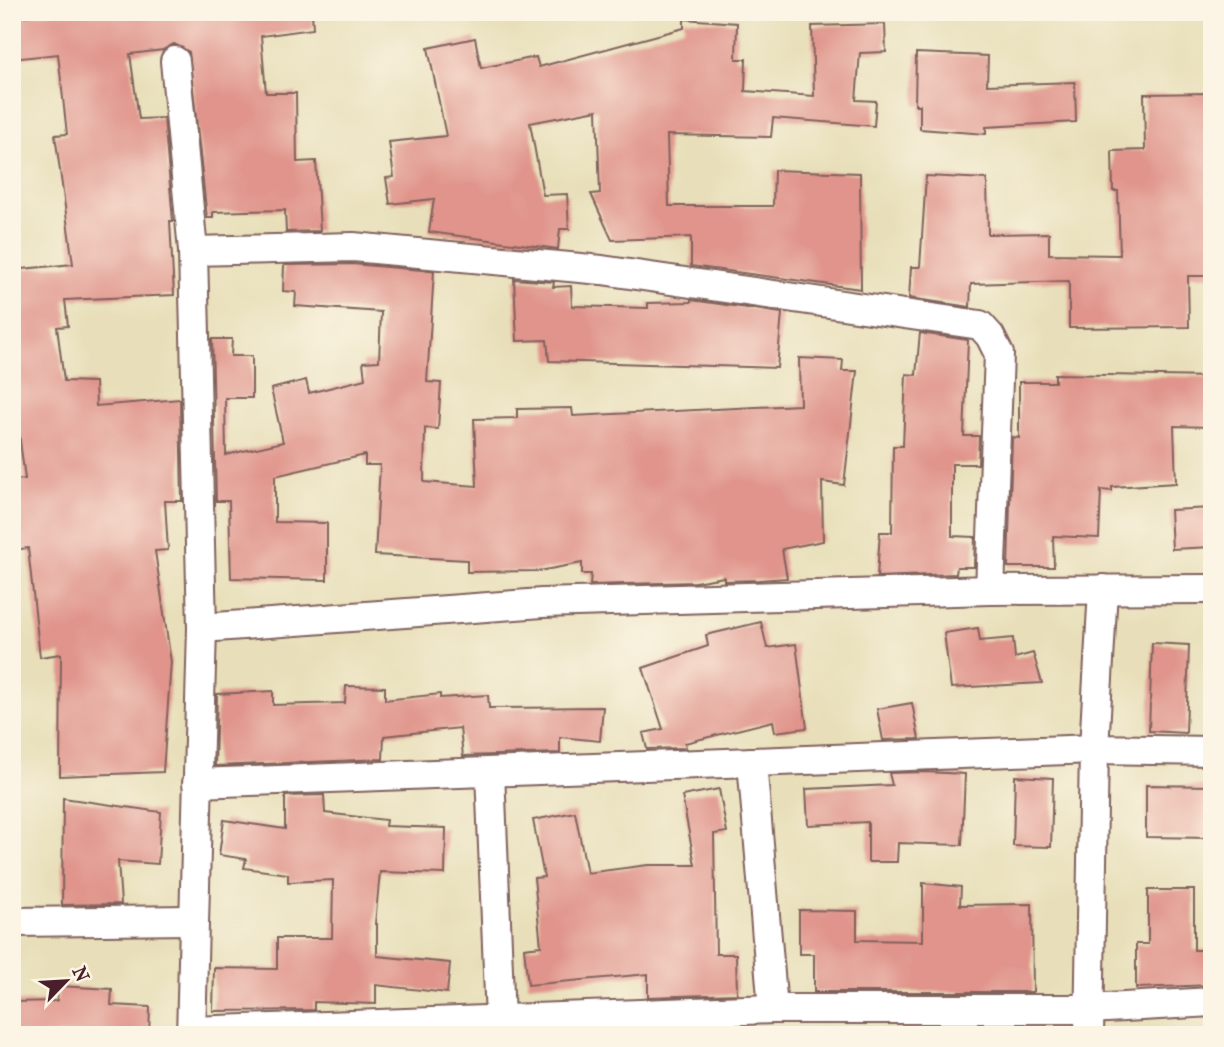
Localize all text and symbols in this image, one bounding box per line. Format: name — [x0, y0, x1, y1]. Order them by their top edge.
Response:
north arrow — [32, 946, 102, 1016]
text: N — [67, 963, 94, 986]

